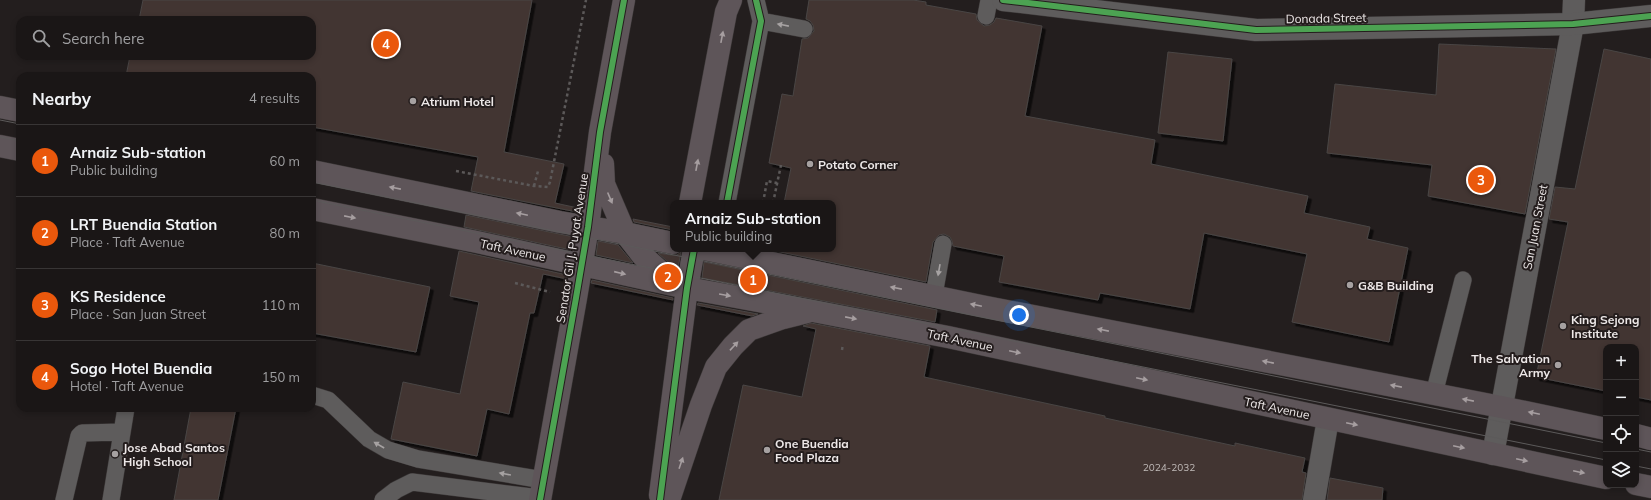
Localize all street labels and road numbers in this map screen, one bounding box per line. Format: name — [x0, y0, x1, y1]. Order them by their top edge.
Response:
street label: Donada Street — [1285, 10, 1367, 26]
street label: Senator Gil J. Puyat Avenue — [553, 172, 591, 324]
street label: San Juan Street — [1519, 183, 1551, 271]
street label: Taft Avenue — [479, 236, 547, 264]
street label: Taft Avenue — [926, 326, 994, 354]
street label: Taft Avenue — [1243, 394, 1311, 422]

